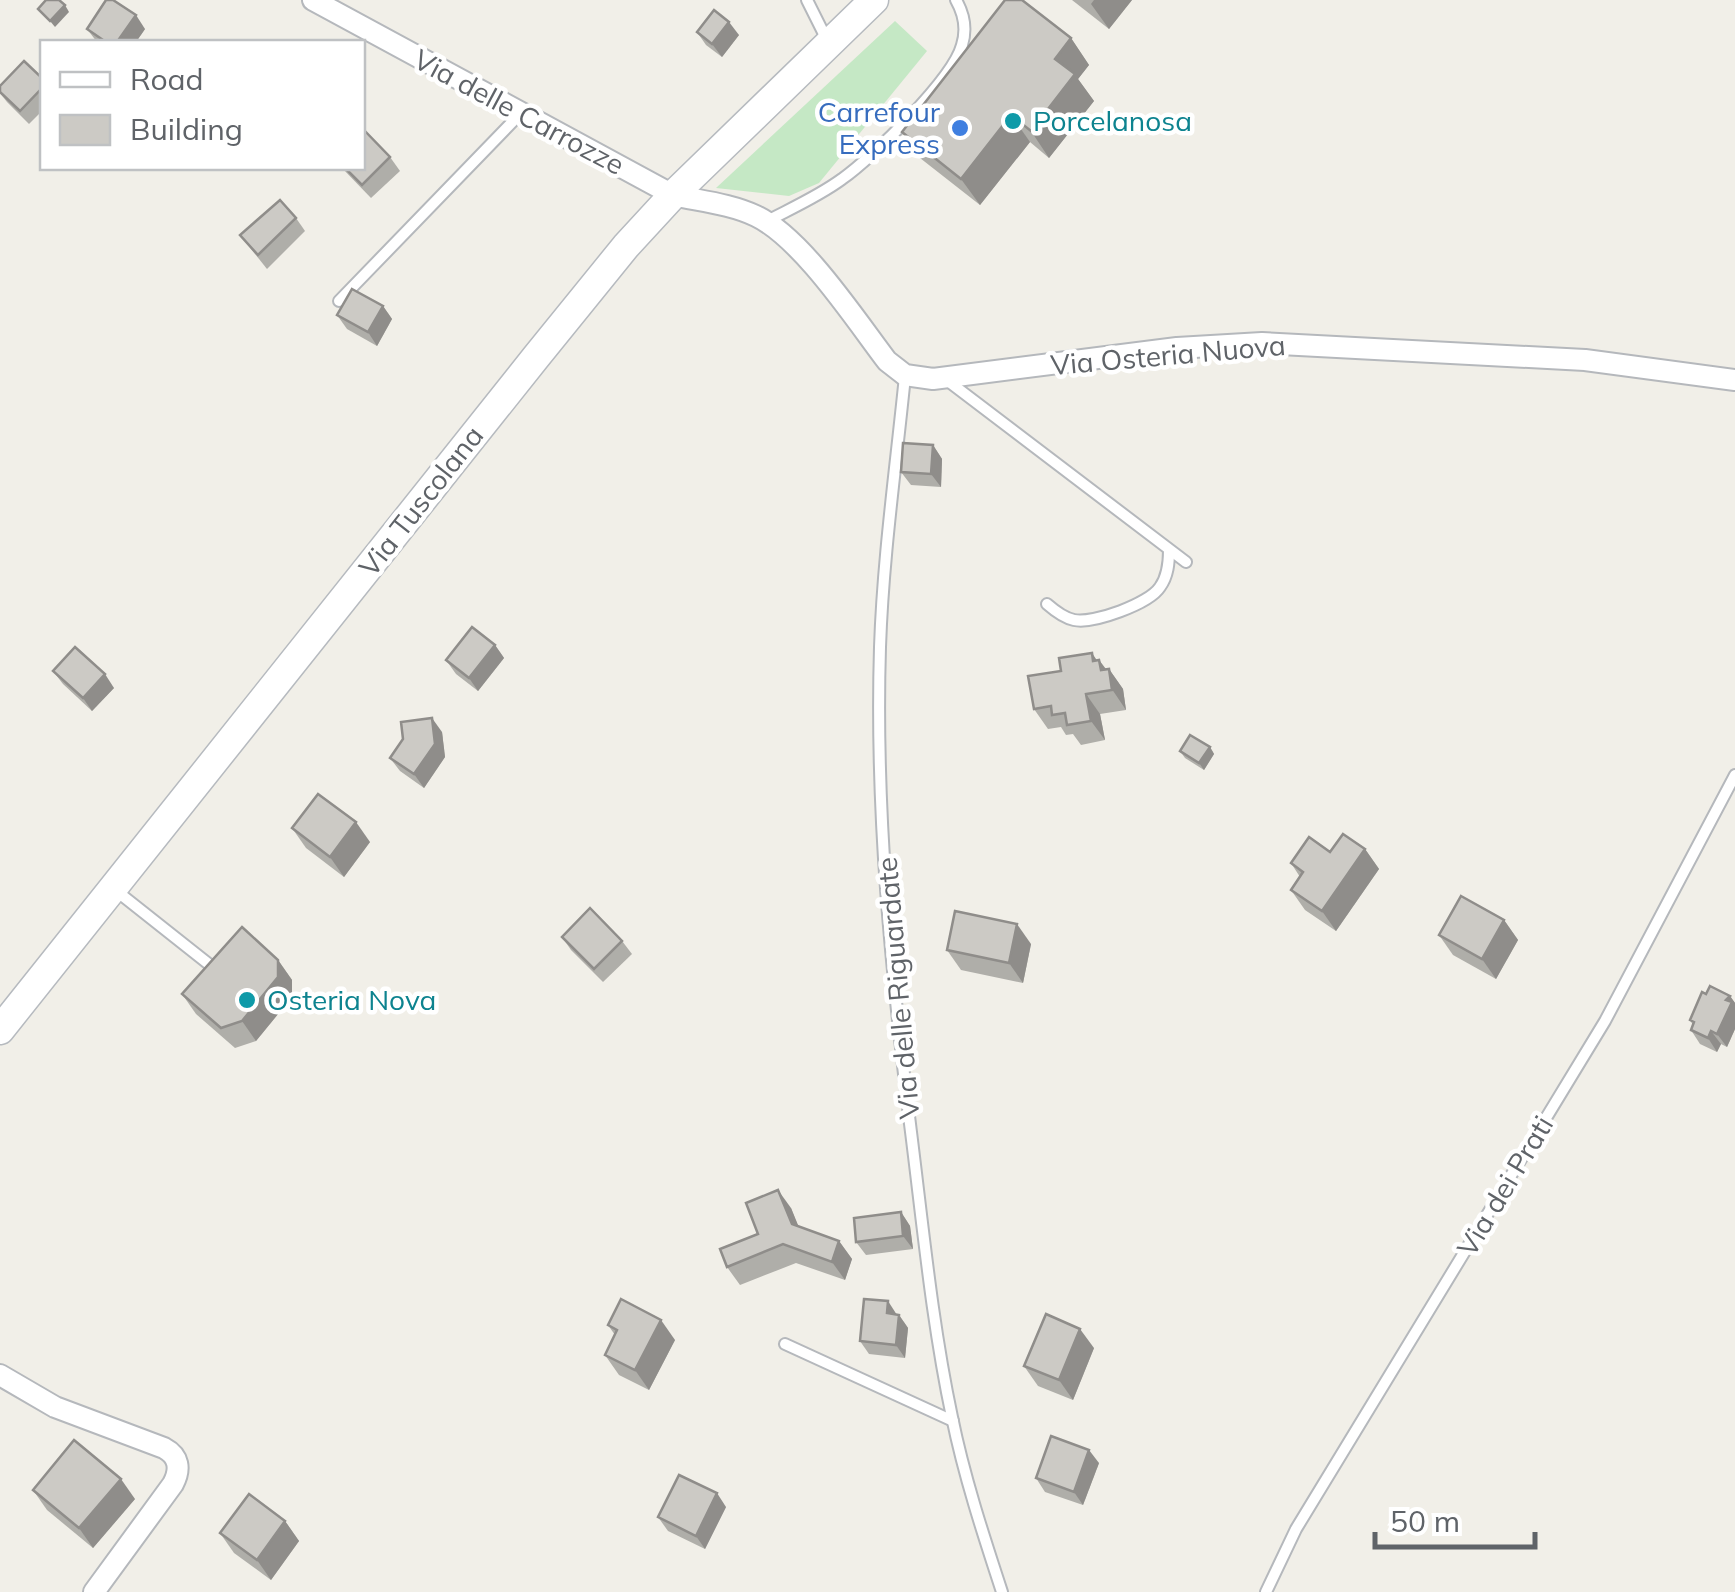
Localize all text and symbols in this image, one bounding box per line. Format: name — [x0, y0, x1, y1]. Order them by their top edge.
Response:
legend — [40, 40, 365, 170]
street label: Via delle Carrozze — [408, 41, 631, 182]
text: Road — [130, 60, 204, 98]
place label: Carrefour Express — [818, 94, 941, 161]
place label: Porcelanosa — [1033, 103, 1192, 138]
text: Building — [130, 110, 243, 148]
marker: Porcelanosa — [1002, 110, 1024, 132]
marker: Carrefour Express — [949, 117, 971, 139]
street label: Via Osteria Nuova — [1049, 327, 1287, 382]
street label: Via Tuscolana — [351, 418, 490, 583]
street label: Via delle Riguardate — [869, 856, 926, 1120]
place label: Osteria Nova — [267, 982, 436, 1017]
marker: Osteria Nova — [236, 989, 258, 1011]
street label: Via dei Prati — [1449, 1109, 1560, 1262]
scale bar — [1375, 1487, 1535, 1549]
text: 50 m — [1390, 1502, 1460, 1540]

